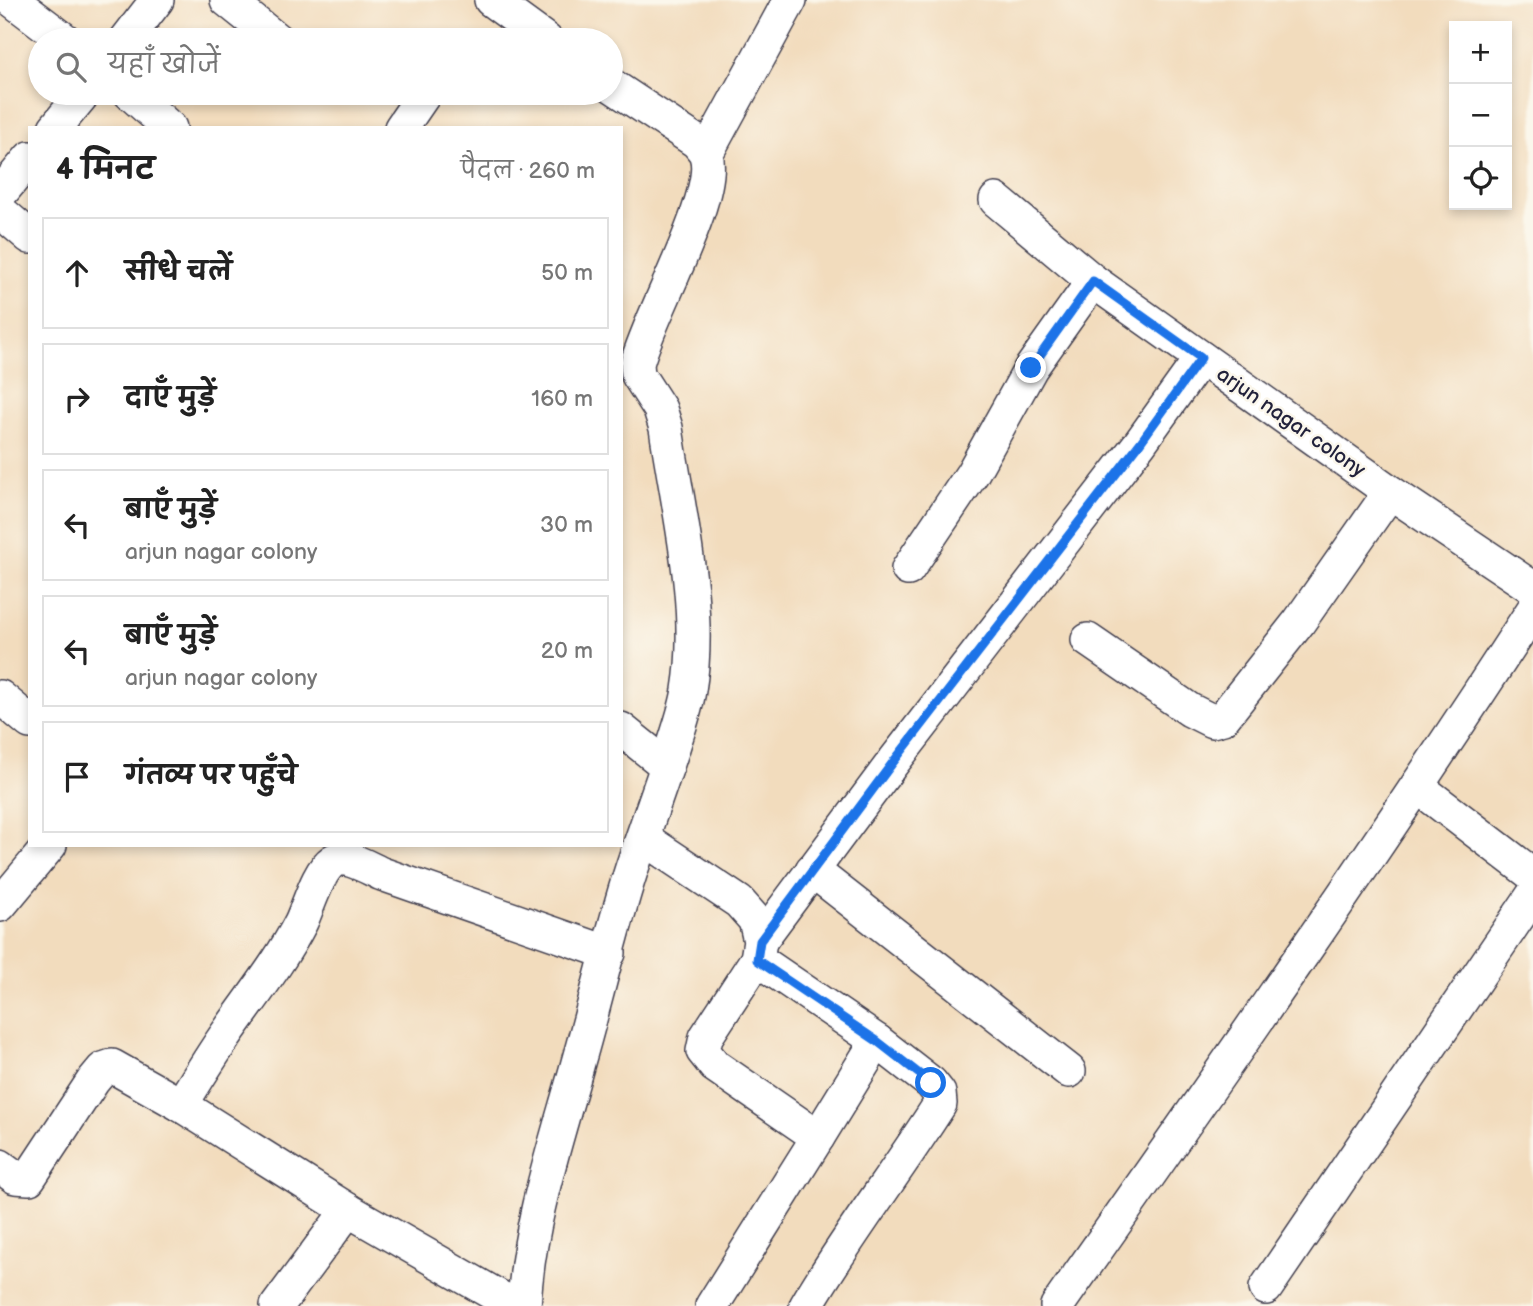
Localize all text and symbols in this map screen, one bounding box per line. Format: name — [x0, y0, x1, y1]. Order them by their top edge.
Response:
map controls — [1449, 21, 1512, 210]
button: + — [1449, 21, 1512, 84]
search box — [28, 28, 623, 105]
icon: search — [52, 48, 90, 86]
text: यहाँ खोजें — [108, 50, 220, 81]
button: − — [1449, 84, 1512, 147]
button: locate — [1449, 147, 1512, 210]
text: 4 मिनट — [56, 152, 155, 188]
text: पैदल · 260 m — [460, 157, 595, 185]
icon: ahead — [58, 254, 96, 292]
text: सीधे चलें — [125, 257, 232, 288]
text: 50 m — [541, 259, 593, 287]
route end — [1015, 352, 1046, 383]
street label: arjun nagar colony — [1212, 361, 1371, 483]
icon: right — [58, 380, 96, 418]
text: दाएँ मुड़ें — [125, 383, 216, 414]
text: 160 m — [531, 385, 593, 413]
text: बाएँ मुड़ें — [125, 495, 217, 526]
icon: left — [58, 506, 96, 544]
text: 30 m — [540, 511, 593, 539]
text: arjun nagar colony — [125, 538, 317, 566]
text: बाएँ मुड़ें — [125, 621, 217, 652]
icon: left — [58, 632, 96, 670]
text: 20 m — [541, 637, 593, 665]
text: arjun nagar colony — [125, 664, 317, 692]
icon: arrive — [58, 758, 96, 796]
text: गंतव्य पर पहुँचे — [125, 761, 297, 792]
route start — [915, 1067, 946, 1098]

